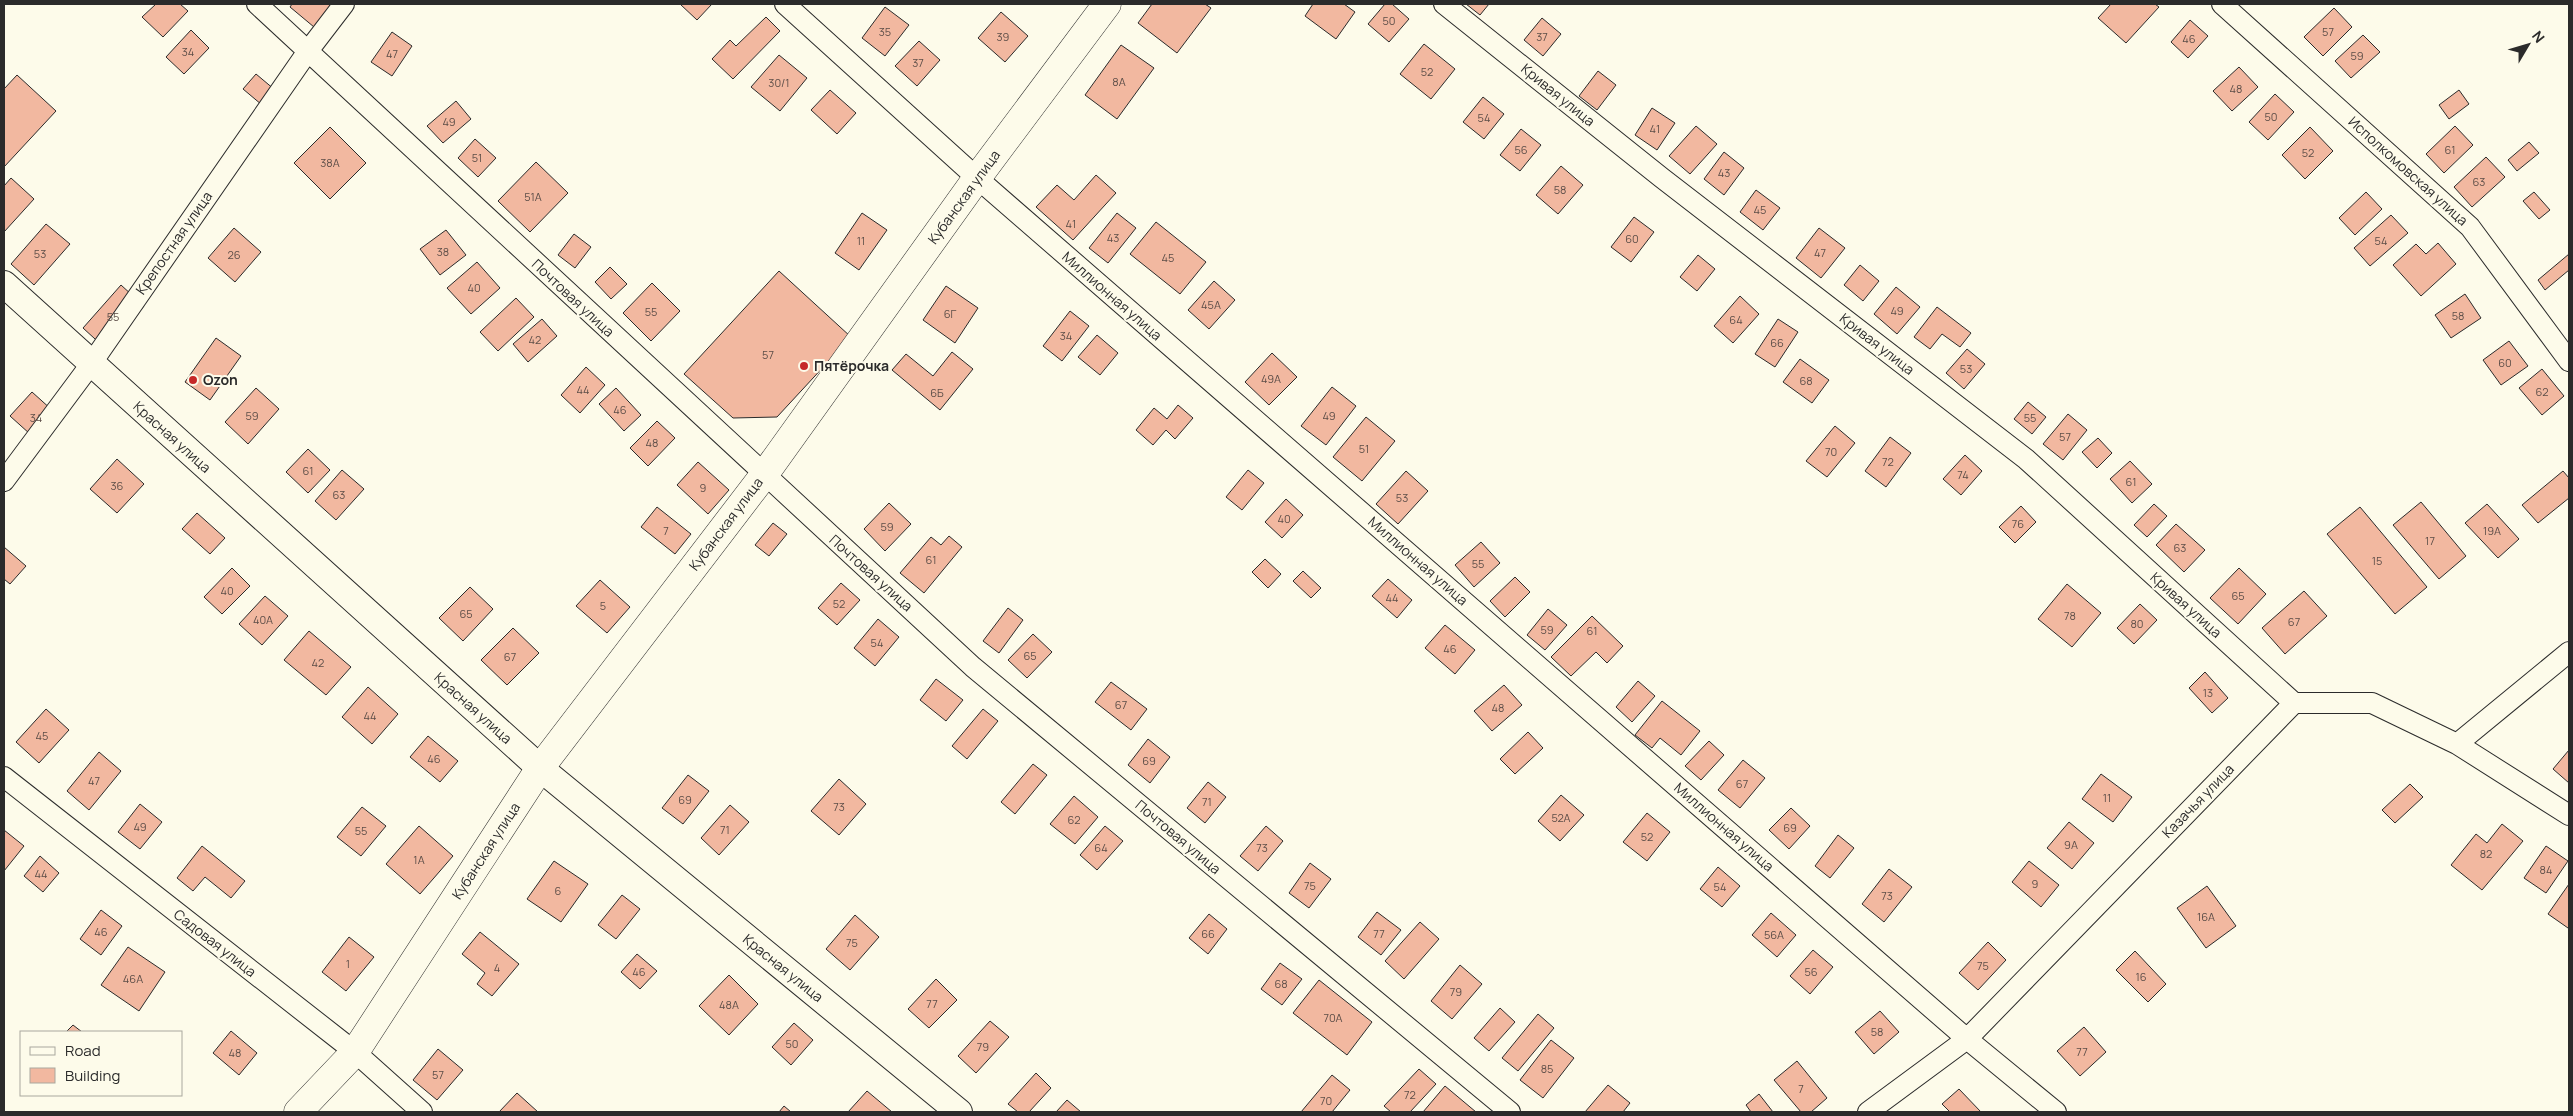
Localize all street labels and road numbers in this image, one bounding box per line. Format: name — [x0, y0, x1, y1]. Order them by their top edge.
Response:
street label: Кривая улица — [1517, 59, 1599, 130]
street label: Исполкомовская улица — [2344, 112, 2472, 229]
street label: Кубанская улица — [923, 146, 1004, 248]
street label: Крепостная улица — [131, 187, 216, 298]
street label: Миллионная улица — [1058, 247, 1166, 344]
street label: Почтовая улица — [528, 254, 619, 341]
street label: Кривая улица — [1836, 308, 1919, 379]
street label: Красная улица — [129, 397, 215, 477]
street label: Кубанская улица — [684, 473, 767, 574]
street label: Миллионная улица — [1364, 512, 1472, 609]
street label: Почтовая улица — [826, 530, 917, 615]
street label: Кривая улица — [2147, 567, 2226, 642]
street label: Красная улица — [430, 668, 516, 748]
street label: Казачья улица — [2157, 759, 2238, 842]
street label: Миллионная улица — [1670, 778, 1778, 875]
street label: Почтовая улица — [1132, 795, 1225, 878]
street label: Кубанская улица — [447, 799, 524, 903]
street label: Садовая улица — [170, 904, 260, 981]
street label: Красная улица — [739, 929, 827, 1006]

